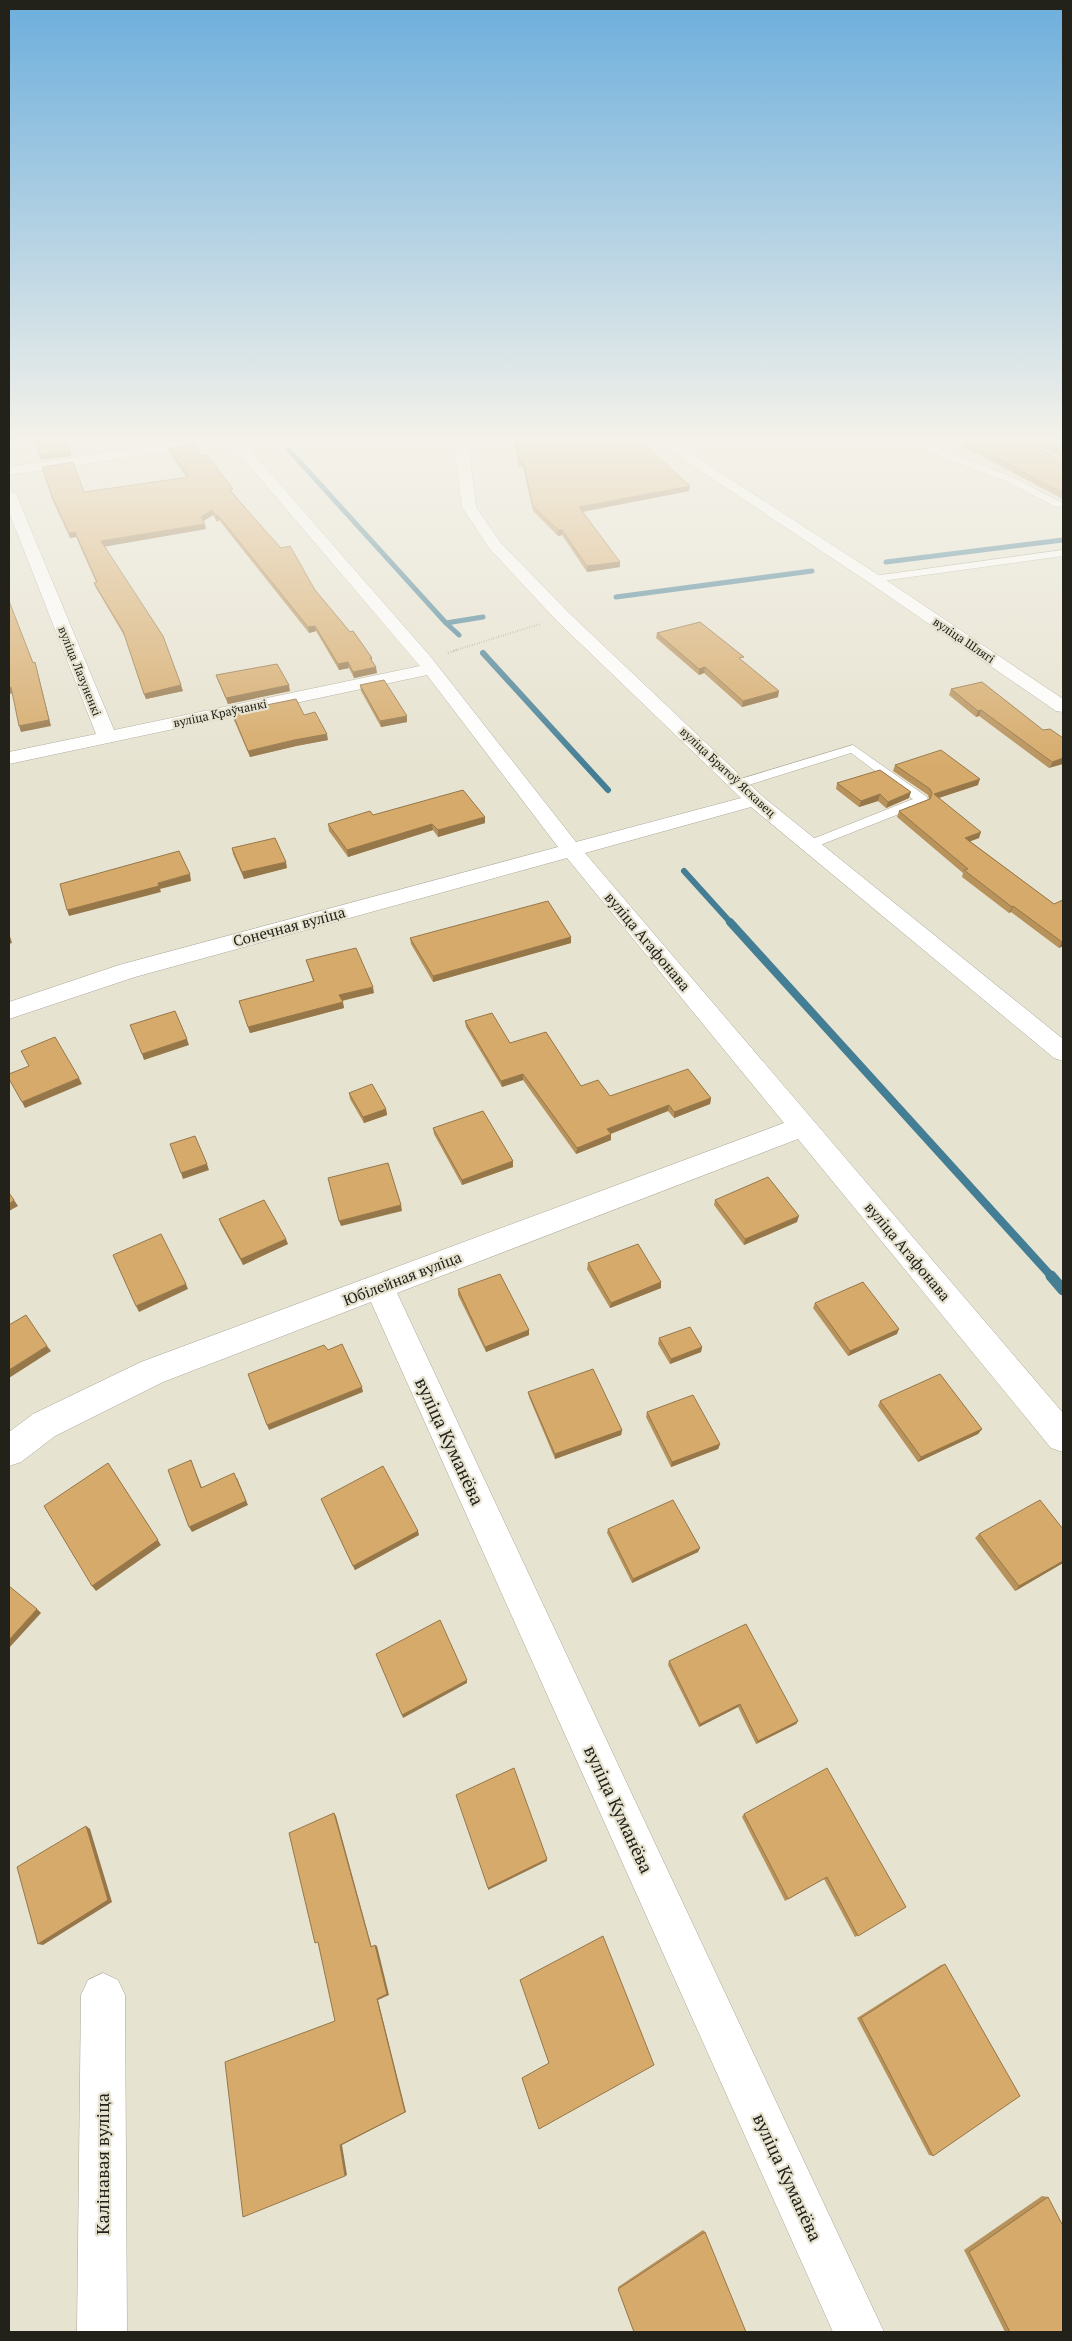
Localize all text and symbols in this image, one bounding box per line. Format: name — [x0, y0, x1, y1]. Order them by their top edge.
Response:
street label: вуліца Шлягі — [930, 614, 998, 666]
street label: вуліца Лазуненкі — [55, 624, 105, 718]
street label: вуліца Краўчанкі — [172, 696, 269, 730]
street label: вуліца Братоў Яскавец — [677, 724, 779, 821]
street label: вуліца Агафонава — [601, 887, 696, 995]
street label: Сонечная вуліца — [231, 901, 348, 951]
street label: вуліца Агафонава — [861, 1197, 956, 1305]
street label: Юбілейная вуліца — [340, 1246, 464, 1310]
street label: вуліца Куманёва — [410, 1373, 490, 1509]
street label: вуліца Куманёва — [579, 1741, 659, 1877]
street label: Калінавая вуліца — [90, 2093, 114, 2235]
street label: вуліца Куманёва — [748, 2109, 828, 2245]

